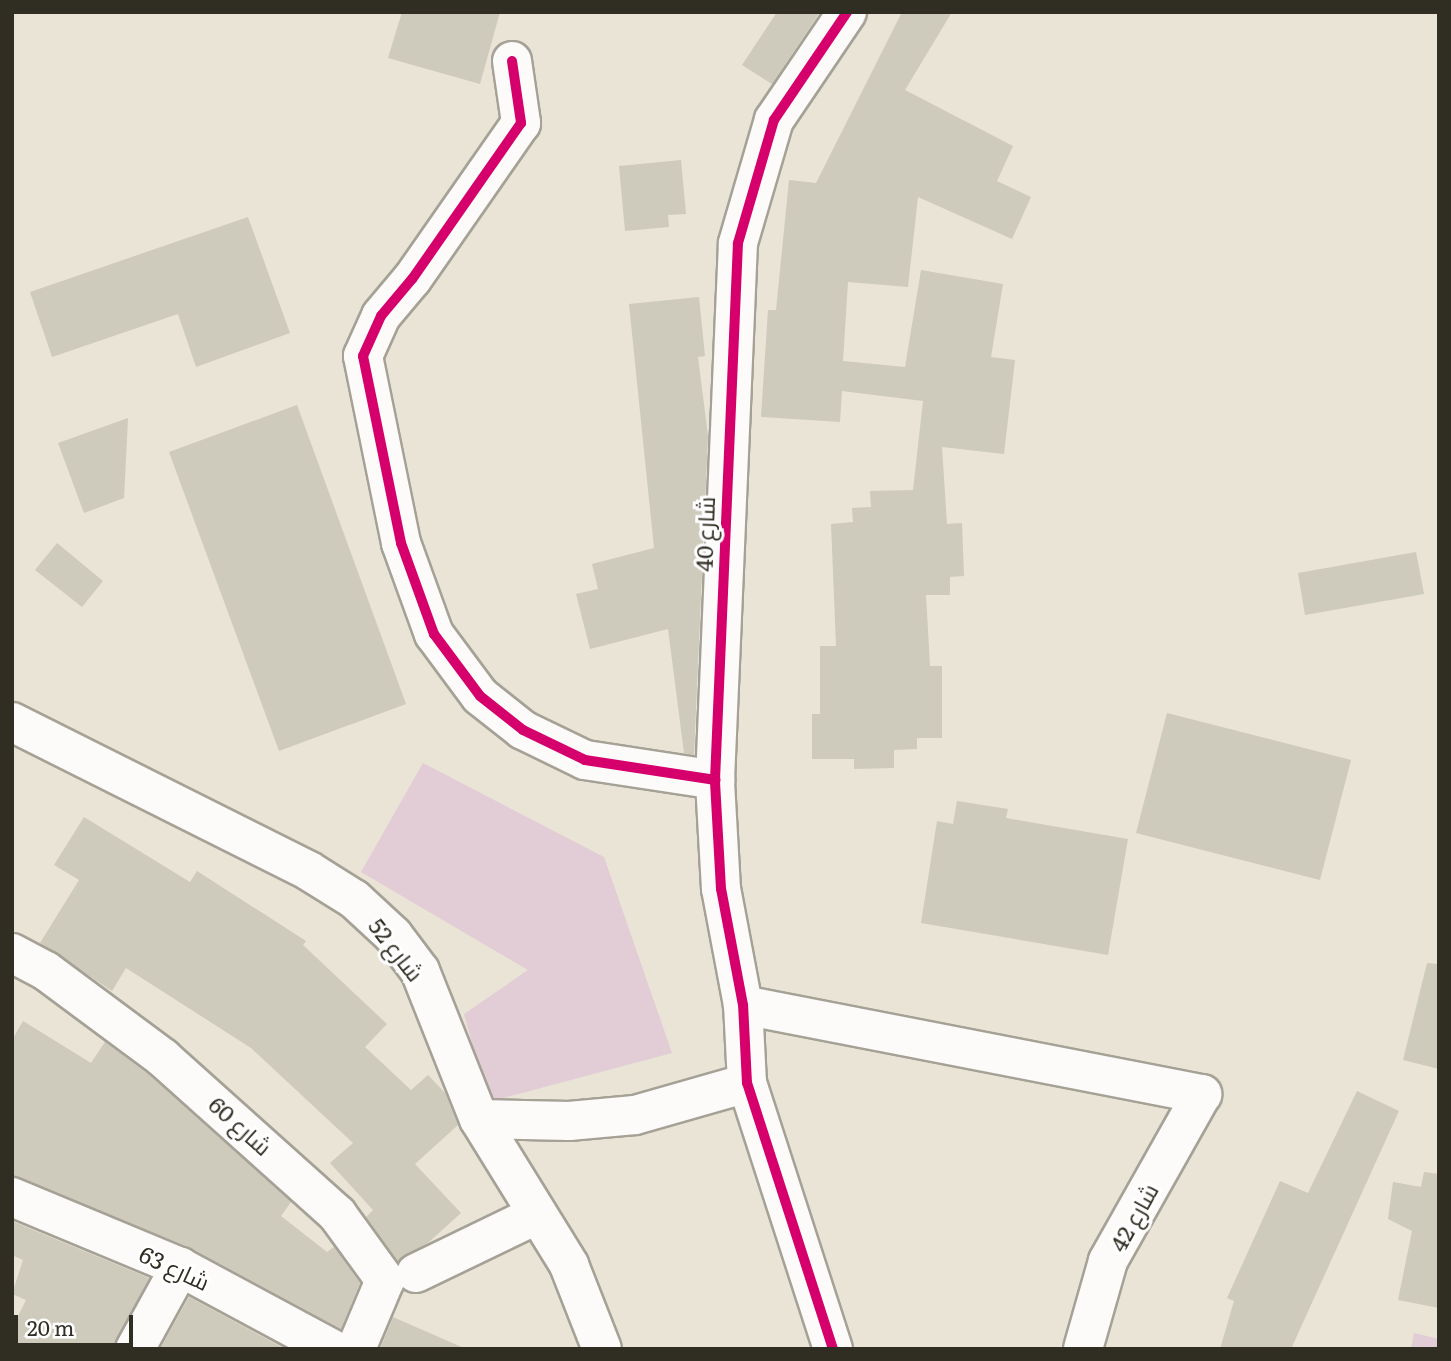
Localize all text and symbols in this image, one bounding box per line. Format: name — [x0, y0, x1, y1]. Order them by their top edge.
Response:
street label: شارع 40 — [689, 496, 719, 572]
street label: شارع 52 — [364, 912, 430, 986]
street label: شارع 60 — [204, 1090, 278, 1160]
street label: شارع 42 — [1103, 1178, 1163, 1256]
street label: شارع 63 — [136, 1239, 214, 1295]
scale bar — [18, 1302, 136, 1346]
text: 20 m — [27, 1311, 74, 1342]

